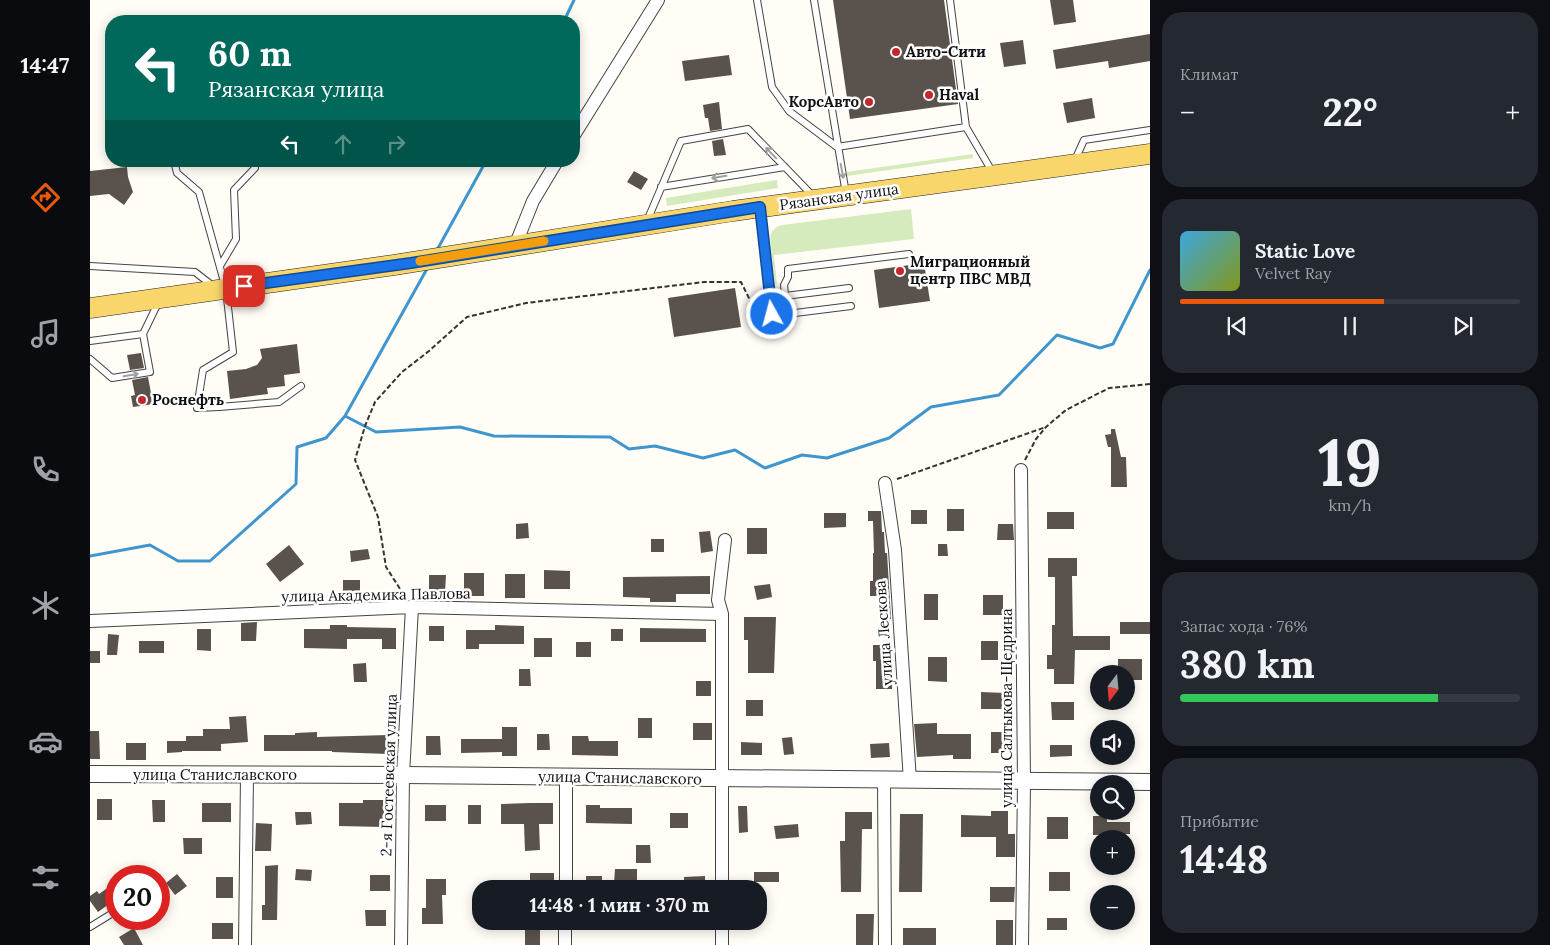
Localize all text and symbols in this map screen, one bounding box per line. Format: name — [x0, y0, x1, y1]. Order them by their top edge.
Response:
text: 60 m — [208, 31, 292, 76]
icon: left — [125, 35, 190, 100]
place label: Авто-Сити — [906, 42, 986, 61]
marker: Авто-Сити — [890, 46, 902, 58]
text: 14:47 — [21, 51, 69, 79]
text: Климат — [1180, 64, 1238, 84]
text: Рязанская улица — [208, 75, 384, 103]
place label: Haval — [939, 85, 979, 104]
text: 22° — [1322, 88, 1378, 136]
marker: Haval — [923, 89, 935, 101]
place label: КорсАвто — [788, 92, 860, 111]
text: − — [1180, 95, 1195, 131]
text: + — [1505, 95, 1520, 131]
marker: КорсАвто — [863, 96, 875, 108]
icon: left — [276, 130, 304, 158]
icon: ahead — [329, 130, 357, 158]
icon: right — [382, 130, 410, 158]
one-way arrow — [765, 146, 777, 159]
one-way arrow — [838, 163, 847, 179]
one-way arrow — [712, 173, 728, 183]
street label: Рязанская улица — [778, 179, 900, 214]
icon: directions — [28, 180, 63, 215]
text: Static Love — [1255, 239, 1355, 263]
place label: Миграционный центр ПВС МВД — [910, 252, 1031, 288]
text: Velvet Ray — [1255, 263, 1331, 283]
pin — [223, 265, 265, 307]
marker: Миграционный центр ПВС МВД — [894, 265, 906, 277]
icon: arrive — [230, 272, 258, 300]
position arrow — [745, 287, 797, 339]
icon: previous — [1223, 312, 1251, 340]
icon: pause — [1336, 312, 1364, 340]
icon: next — [1449, 312, 1477, 340]
icon: music — [28, 316, 63, 351]
one-way arrow — [123, 369, 139, 379]
place label: Роснефть — [152, 390, 224, 409]
marker: Роснефть — [136, 394, 148, 406]
text: 19 — [1318, 421, 1382, 504]
icon: phone — [28, 452, 63, 487]
text: km/h — [1328, 495, 1372, 515]
street label: улица Лескова — [870, 579, 897, 686]
street label: улица Академика Павлова — [281, 583, 471, 606]
icon: climate — [28, 588, 63, 623]
street label: улица Салтыкова-Щедрина — [997, 608, 1016, 808]
text: Запас хода · 76% — [1180, 616, 1307, 636]
text: 380 km — [1180, 640, 1315, 688]
north arrow — [1090, 665, 1135, 710]
map controls — [1090, 665, 1135, 930]
street label: 2-я Гостеевская улица — [376, 693, 401, 857]
button: sound — [1090, 720, 1135, 765]
icon: car — [28, 724, 63, 759]
street label: улица Станиславского — [133, 765, 297, 784]
street label: улица Станиславского — [538, 767, 702, 788]
button: search — [1090, 775, 1135, 820]
text: Прибытие — [1180, 811, 1259, 831]
button: + — [1090, 830, 1135, 875]
text: 14:48 — [1180, 835, 1268, 883]
icon: filters — [28, 860, 63, 895]
speed limit sign: 20 — [105, 865, 170, 930]
button: − — [1090, 885, 1135, 930]
text: 14:48 · 1 мин · 370 m — [530, 893, 709, 917]

